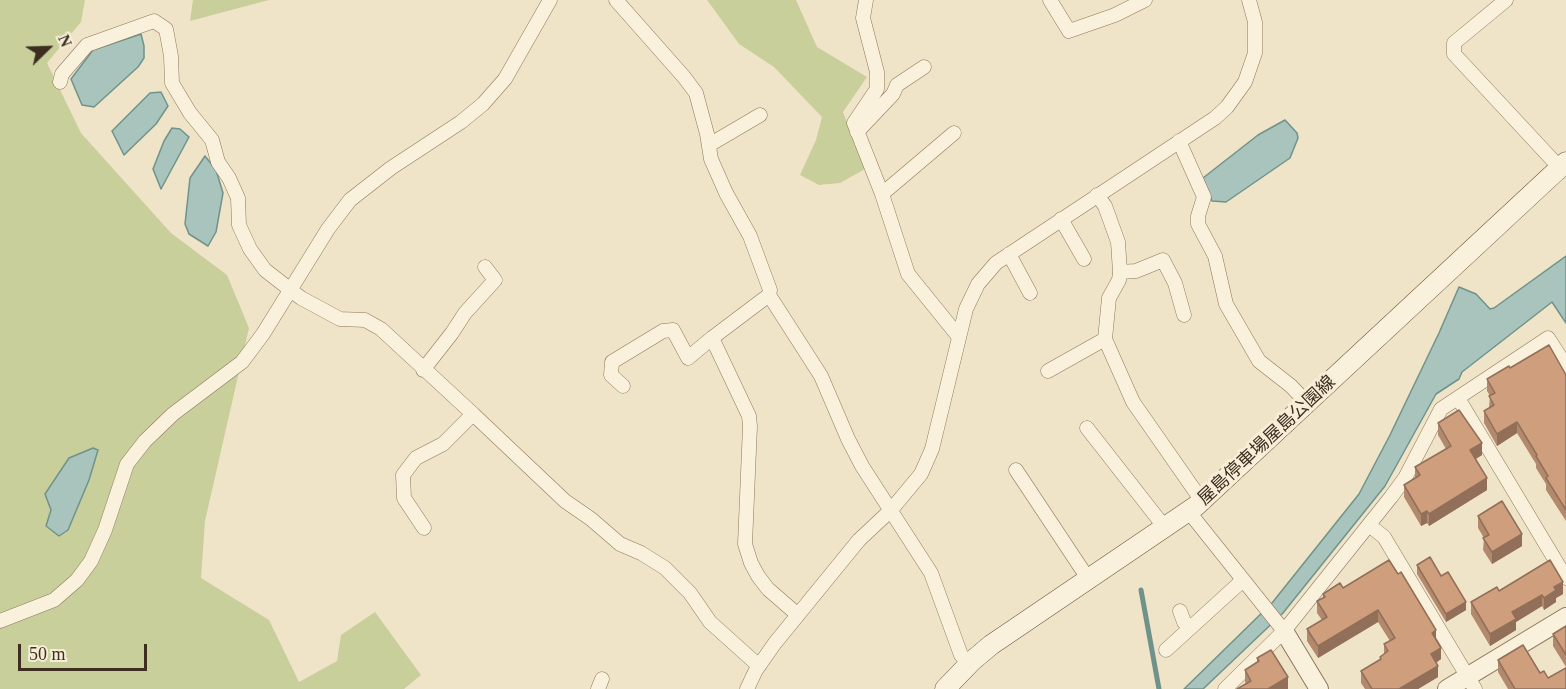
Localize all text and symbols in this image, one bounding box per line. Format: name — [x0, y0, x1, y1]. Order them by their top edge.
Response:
north arrow — [18, 18, 78, 78]
text: N — [55, 32, 75, 49]
street label: 屋島停車場屋島公園線 — [1194, 372, 1340, 510]
scale bar — [21, 632, 150, 670]
text: 50 m — [29, 644, 66, 664]

